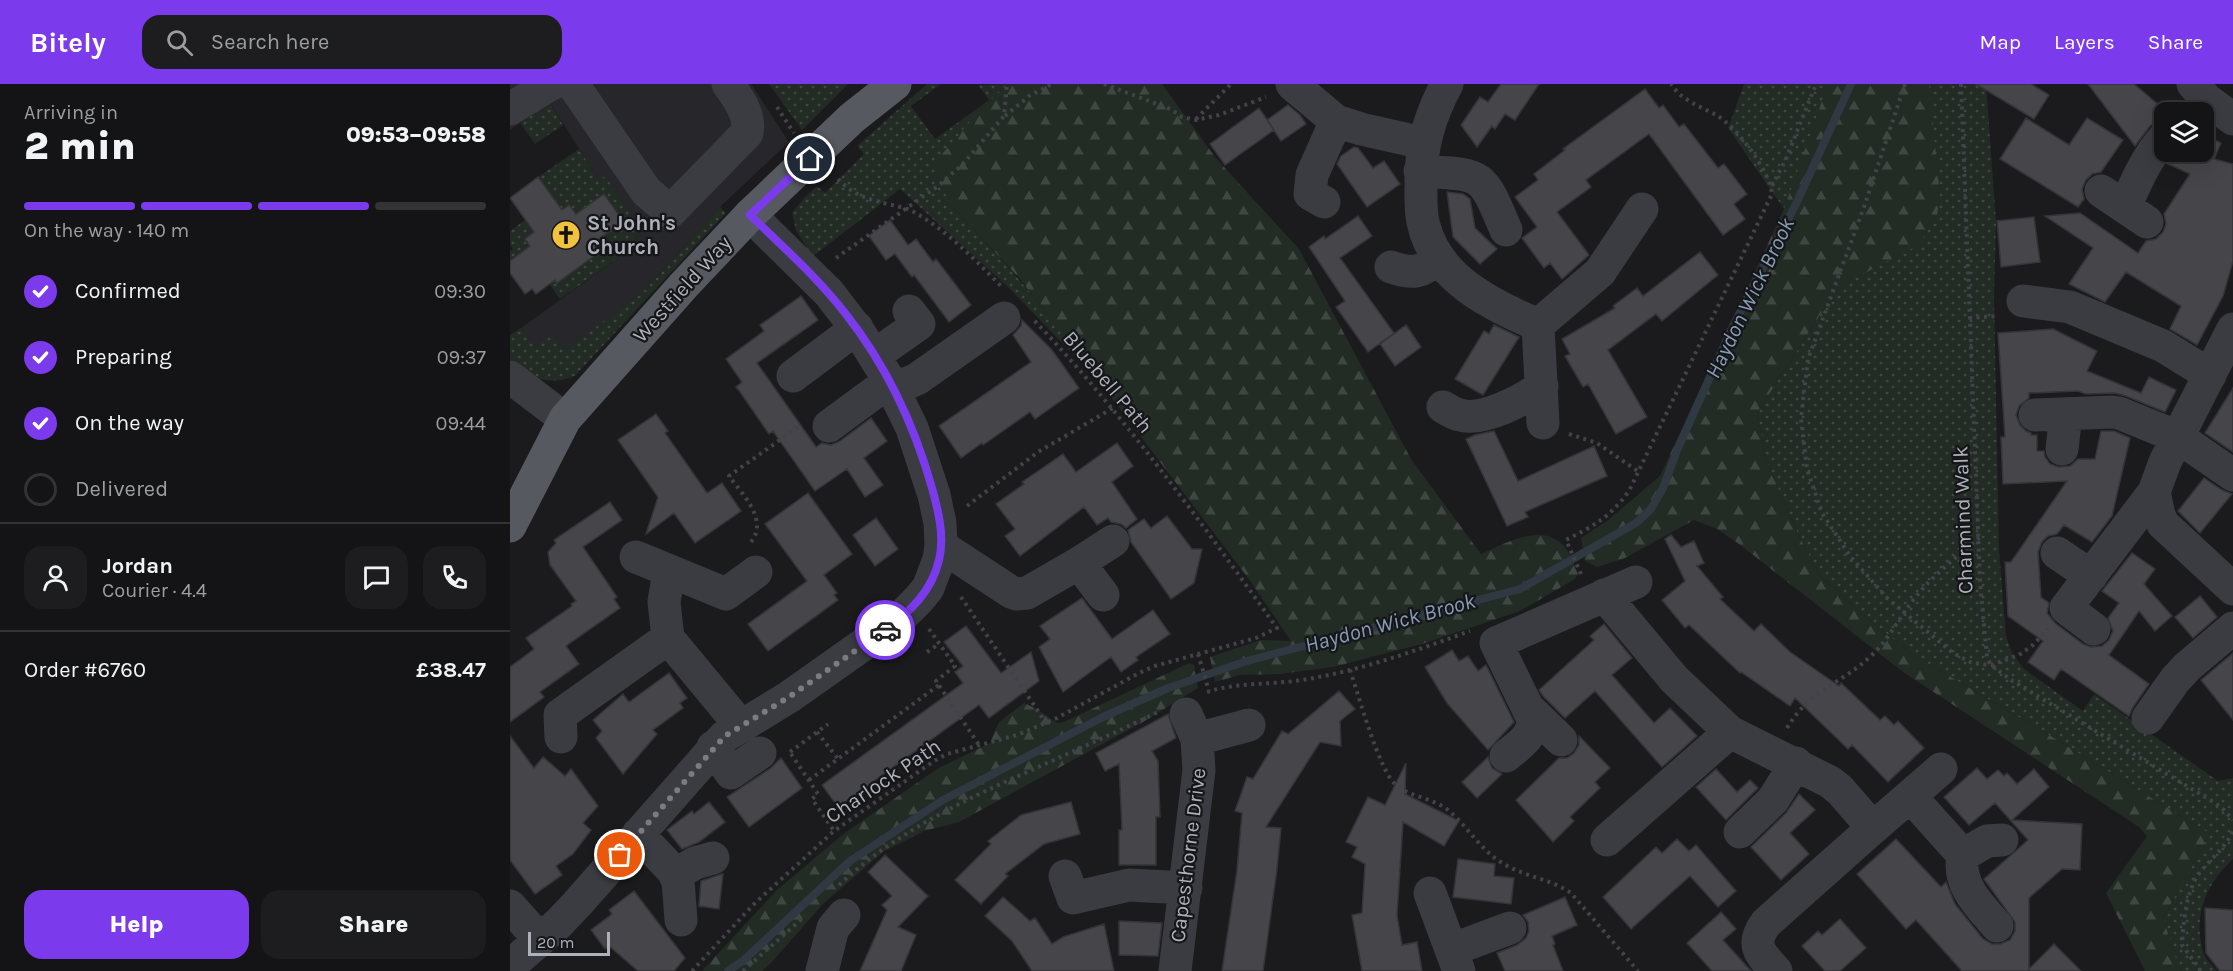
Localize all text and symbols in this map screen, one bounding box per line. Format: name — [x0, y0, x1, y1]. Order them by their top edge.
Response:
search box — [142, 15, 562, 69]
text: Bitely — [30, 26, 106, 59]
icon: search — [163, 26, 196, 59]
text: Search here — [211, 29, 329, 55]
text: Map — [1979, 30, 2021, 54]
text: Layers — [2054, 30, 2115, 54]
text: Share — [2148, 30, 2203, 54]
text: Arriving in — [24, 101, 118, 124]
map controls — [2154, 102, 2214, 162]
button: layers — [2154, 102, 2214, 162]
text: 09:53–09:58 — [346, 122, 486, 148]
text: 2 min — [24, 123, 136, 169]
pin — [784, 133, 835, 184]
icon: home — [793, 142, 826, 175]
place label: St John's Church — [587, 211, 676, 259]
water label: Haydon Wick Brook — [1700, 213, 1801, 383]
text: On the way · 140 m — [24, 219, 189, 242]
church icon: St John's Church — [550, 219, 582, 251]
street label: Westfield Way — [628, 231, 736, 347]
icon: check — [24, 275, 57, 308]
text: Confirmed — [75, 278, 181, 304]
text: 09:30 — [434, 280, 486, 303]
street label: Bluebell Path — [1058, 326, 1158, 438]
icon: check — [24, 341, 57, 374]
text: Preparing — [75, 344, 172, 370]
text: 09:37 — [437, 346, 486, 369]
icon: check — [24, 407, 57, 440]
text: On the way — [75, 410, 184, 436]
text: 09:44 — [436, 412, 486, 435]
street label: Charmind Walk — [1948, 445, 1978, 594]
text: Delivered — [75, 476, 168, 502]
button: person — [24, 546, 87, 609]
button: chat — [345, 546, 408, 609]
button: phone — [423, 546, 486, 609]
text: Jordan — [102, 553, 173, 579]
text: Courier · 4.4 — [102, 579, 207, 602]
water label: Haydon Wick Brook — [1302, 588, 1479, 658]
courier — [855, 600, 915, 660]
icon: car — [869, 614, 902, 647]
text: Order #6760 — [24, 657, 146, 683]
text: £38.47 — [416, 657, 486, 683]
street label: Charlock Path — [821, 734, 945, 828]
street label: Capesthorne Drive — [1165, 766, 1211, 944]
pin — [594, 829, 645, 880]
icon: bag — [603, 838, 636, 871]
button: Help — [24, 890, 249, 959]
button: Share — [261, 890, 486, 959]
scale bar — [528, 929, 610, 956]
text: 20 m — [537, 933, 575, 952]

